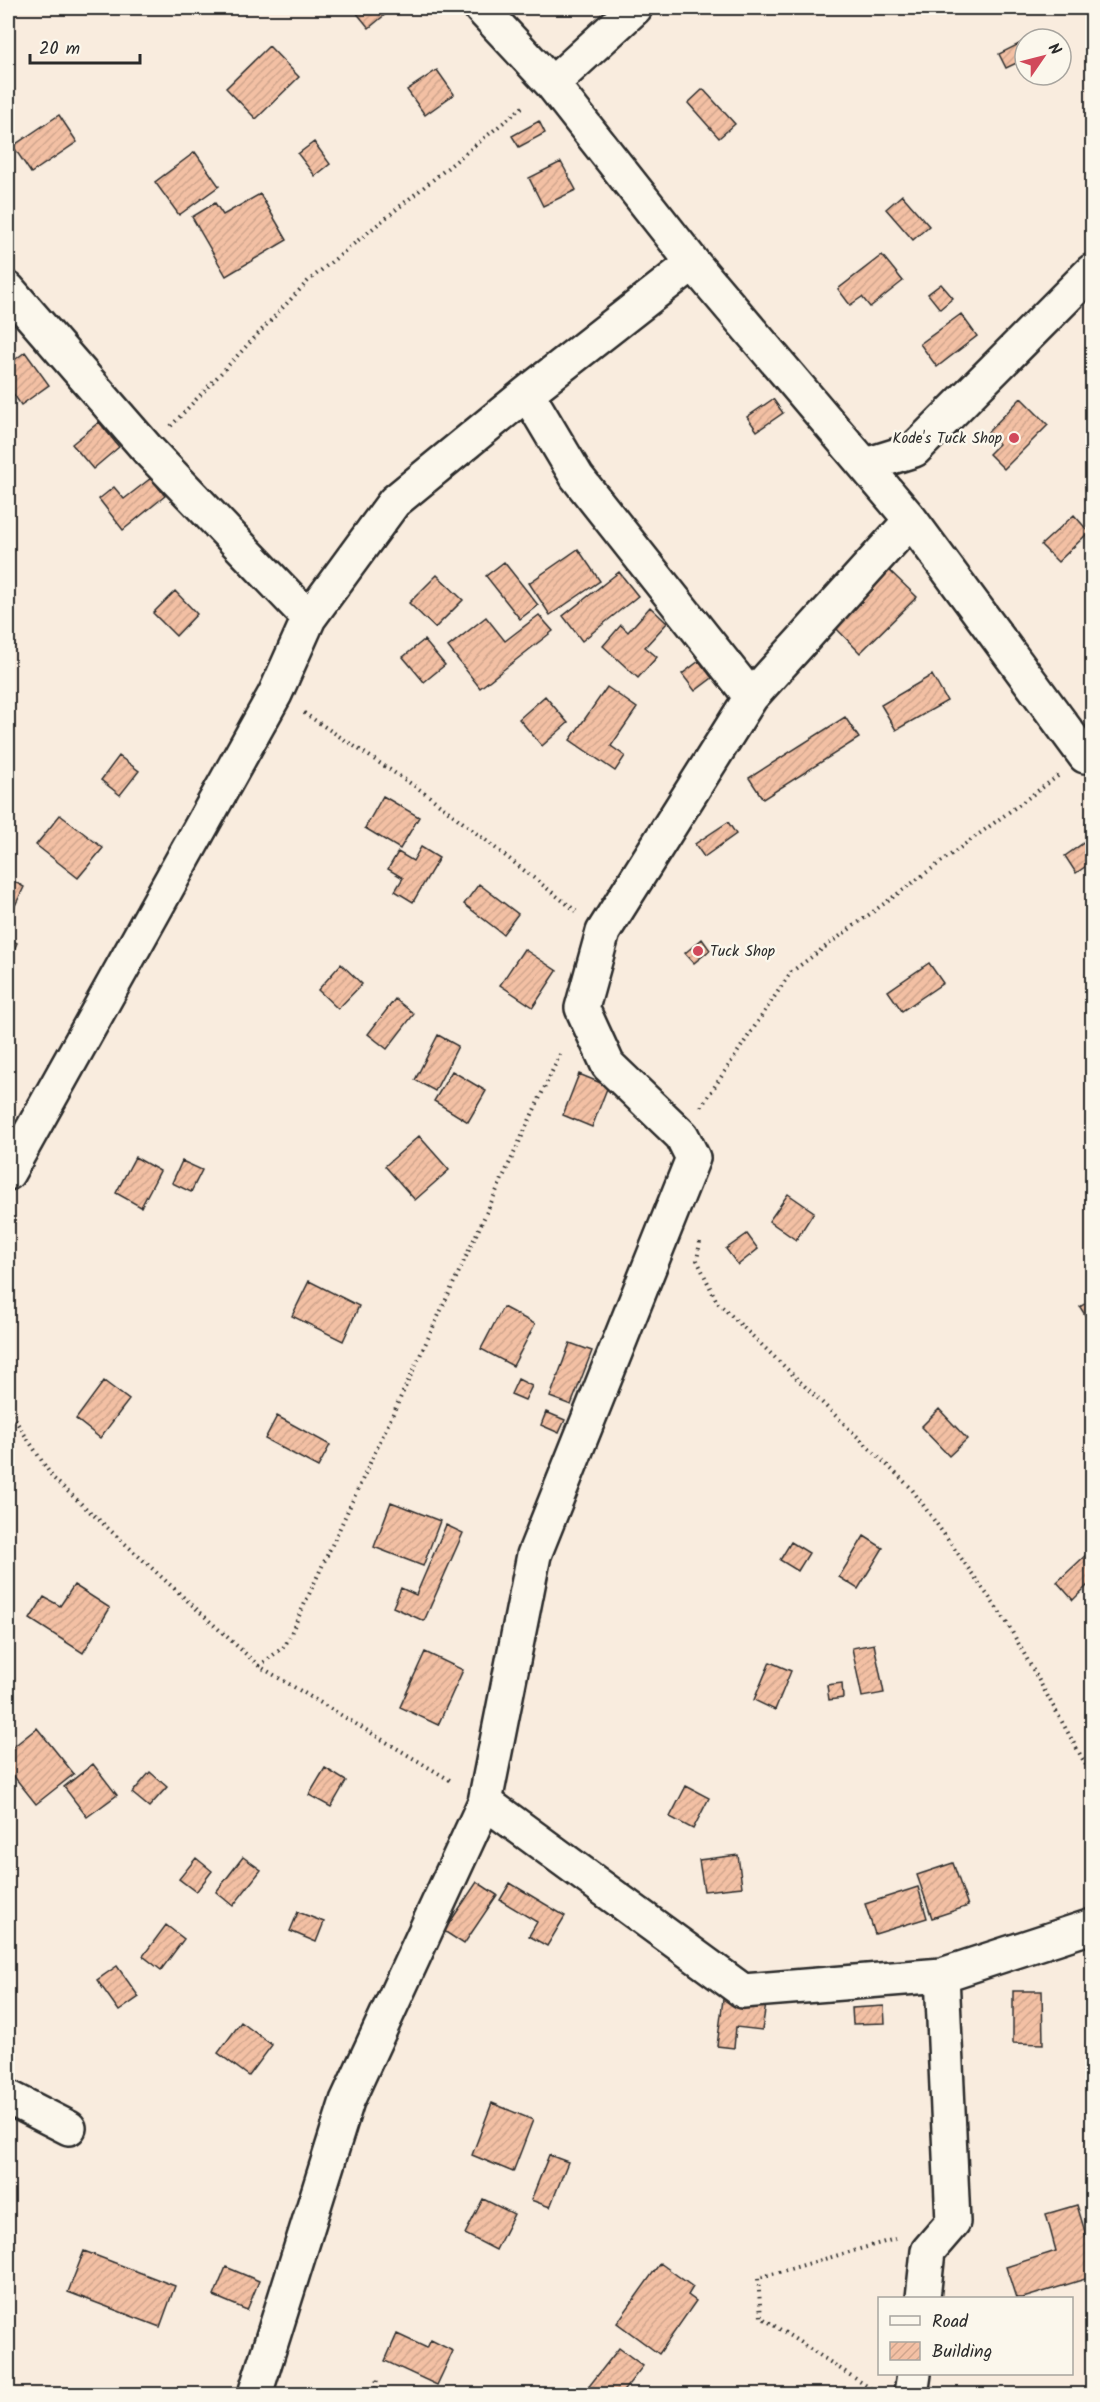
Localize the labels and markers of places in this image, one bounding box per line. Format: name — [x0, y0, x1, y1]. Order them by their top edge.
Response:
place label: Kode's Tuck Shop — [893, 427, 1002, 451]
marker: Kode's Tuck Shop — [1007, 431, 1021, 445]
place label: Tuck Shop — [710, 940, 775, 964]
marker: Tuck Shop — [691, 944, 705, 958]

